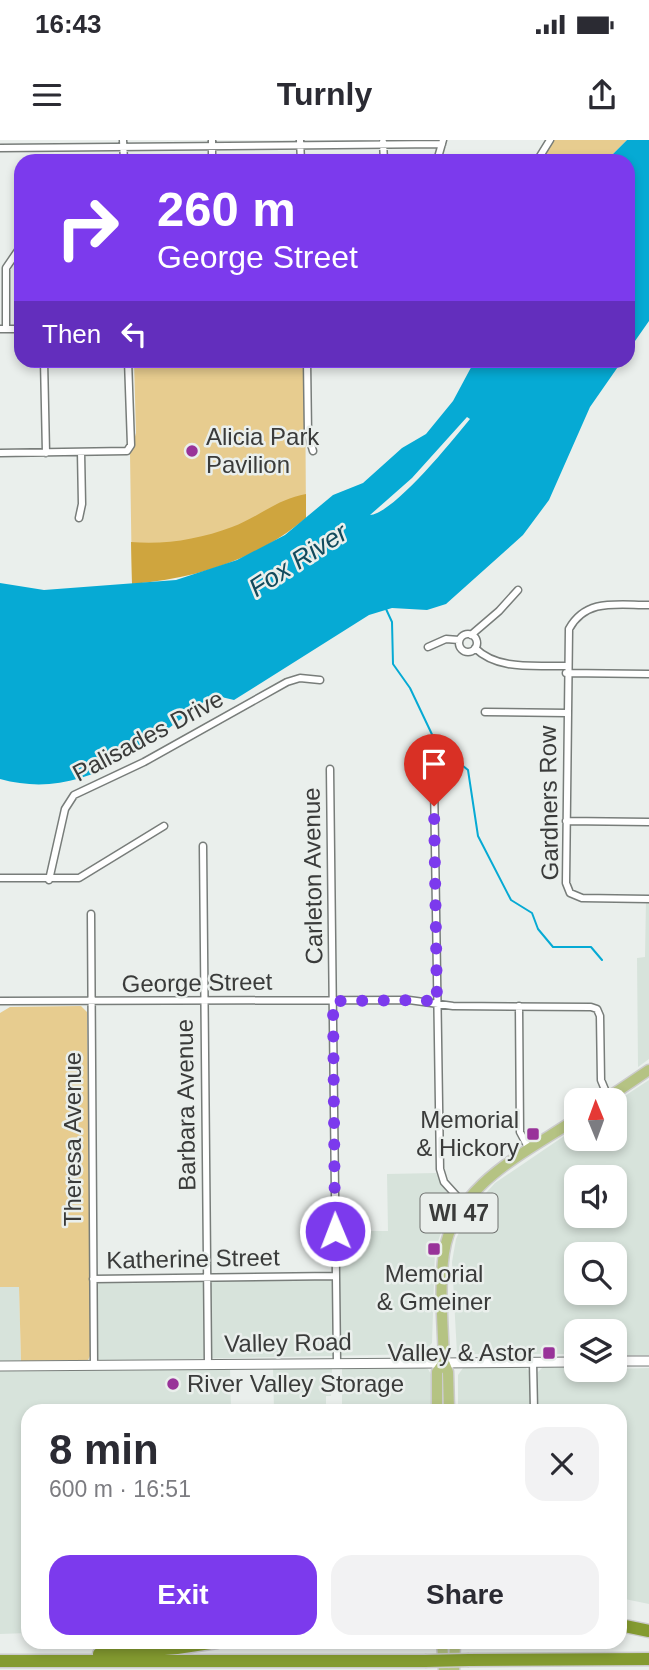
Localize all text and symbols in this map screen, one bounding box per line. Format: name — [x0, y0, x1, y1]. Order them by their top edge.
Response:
text: 16:43 — [35, 9, 102, 39]
icon: menu — [28, 76, 66, 114]
text: Turnly — [277, 76, 372, 112]
icon: share — [583, 76, 621, 114]
icon: right — [42, 182, 133, 273]
text: 260 m — [157, 182, 296, 236]
text: George Street — [157, 239, 358, 275]
icon: left — [115, 315, 153, 353]
text: Then — [42, 319, 101, 349]
place label: Alicia Park Pavilion — [206, 423, 320, 478]
marker: Alicia Park Pavilion — [184, 443, 200, 459]
water label: Fox River — [243, 516, 354, 603]
street label: Palisades Drive — [68, 685, 228, 787]
street label: Gardners Row — [534, 725, 563, 881]
pin — [404, 734, 464, 806]
icon: arrive — [415, 745, 453, 783]
street label: Carleton Avenue — [297, 787, 328, 965]
street label: George Street — [121, 968, 273, 997]
street label: Barbara Avenue — [171, 1019, 200, 1191]
street label: Theresa Avenue — [59, 1052, 86, 1226]
north arrow — [564, 1088, 626, 1152]
map controls — [564, 1088, 627, 1382]
place label: Memorial & Hickory — [416, 1106, 519, 1161]
marker: Memorial & Hickory — [525, 1126, 541, 1142]
button: sound — [564, 1165, 627, 1228]
position arrow — [298, 1194, 372, 1268]
road number: WI 47 — [420, 1194, 498, 1232]
marker: Memorial & Gmeiner — [426, 1241, 442, 1257]
button: search — [564, 1242, 627, 1305]
street label: Katherine Street — [106, 1243, 280, 1274]
place label: Memorial & Gmeiner — [377, 1260, 491, 1315]
button: layers — [564, 1319, 627, 1382]
street label: Valley Road — [224, 1328, 352, 1357]
place label: Valley & Astor — [387, 1339, 535, 1366]
marker: Valley & Astor — [541, 1345, 557, 1361]
place label: River Valley Storage — [187, 1370, 404, 1397]
marker: River Valley Storage — [165, 1376, 181, 1392]
text: 8 min — [49, 1426, 159, 1473]
button: close — [525, 1427, 599, 1501]
text: 600 m · 16:51 — [49, 1476, 191, 1502]
button: Exit — [49, 1555, 317, 1635]
button: Share — [331, 1555, 599, 1635]

